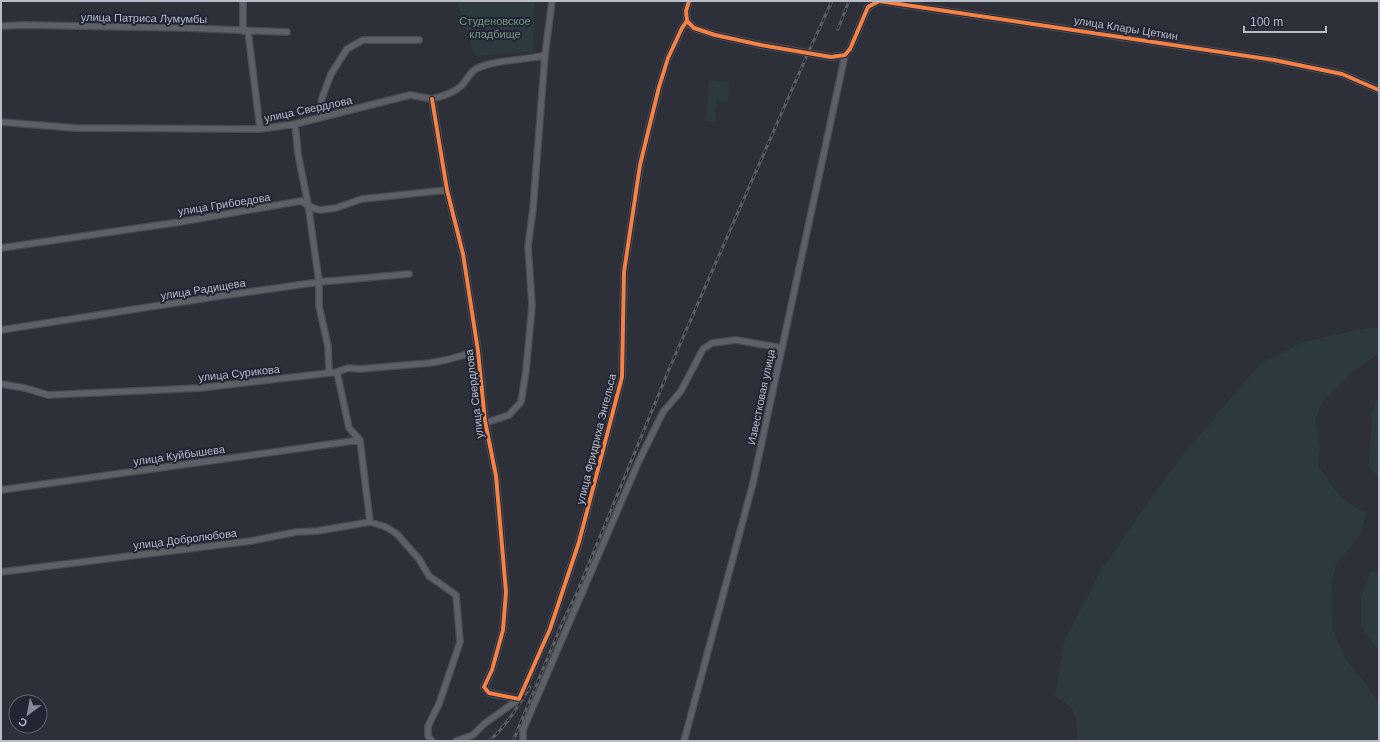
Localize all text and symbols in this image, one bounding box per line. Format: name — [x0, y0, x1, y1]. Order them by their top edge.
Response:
scale bar — [1244, 8, 1326, 34]
street label: улица Патриса Лумумбы — [81, 11, 207, 25]
street label: улица Клары Цеткин — [1073, 14, 1179, 42]
park label: Студеновское кладбище — [459, 15, 531, 40]
text: 100 m — [1250, 15, 1283, 29]
street label: улица Свердлова — [263, 94, 354, 124]
street label: улица Грибоедова — [177, 191, 272, 217]
street label: улица Радищева — [160, 276, 247, 302]
street label: Известковая улица — [745, 347, 777, 446]
street label: улица Свердлова — [462, 348, 485, 439]
street label: улица Сурикова — [198, 363, 281, 383]
street label: улица Фридриха Энгельса — [574, 371, 618, 506]
street label: улица Куйбышева — [132, 443, 226, 467]
street label: улица Добролюбова — [133, 527, 238, 551]
north arrow — [8, 694, 48, 734]
text: С — [16, 715, 29, 730]

